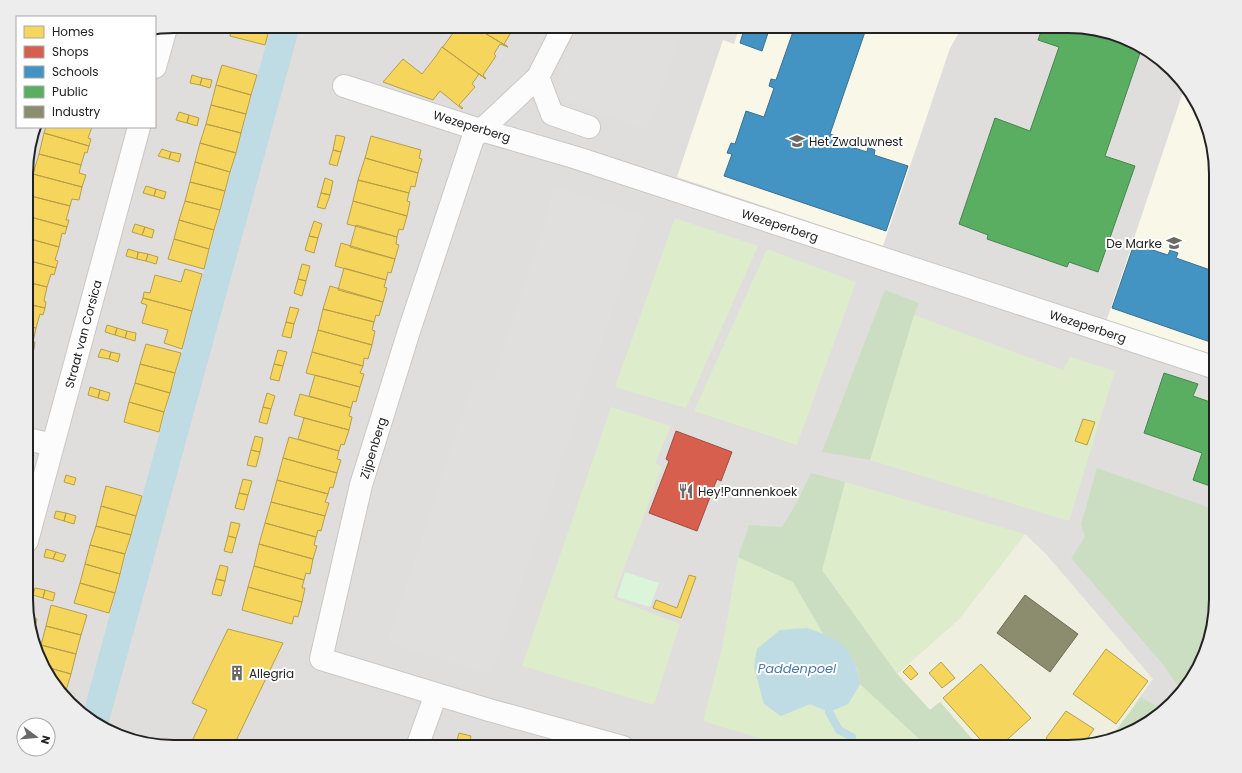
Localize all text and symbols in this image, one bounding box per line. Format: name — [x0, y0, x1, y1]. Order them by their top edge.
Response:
legend — [16, 16, 156, 128]
text: Homes — [52, 23, 94, 40]
text: Shops — [52, 43, 89, 60]
text: Schools — [52, 63, 99, 80]
text: Public — [52, 83, 88, 100]
text: Industry — [52, 103, 101, 120]
street label: Wezeperberg — [431, 106, 513, 146]
school or university icon: Het Zwaluwnest — [788, 132, 806, 150]
place label: Het Zwaluwnest — [809, 133, 903, 150]
street label: Wezeperberg — [739, 205, 821, 245]
school or university icon: De Marke — [1165, 234, 1183, 252]
place label: De Marke — [1106, 235, 1162, 252]
street label: Straat van Corsica — [60, 278, 106, 390]
street label: Wezeperberg — [1047, 306, 1129, 346]
street label: Zijpenberg — [356, 415, 390, 481]
restaurant icon: Hey!Pannenkoek — [677, 482, 695, 500]
place label: Hey!Pannenkoek — [698, 483, 798, 500]
water label: Paddenpoel — [758, 659, 837, 678]
building icon: Allegria — [228, 664, 246, 682]
place label: Allegria — [249, 665, 294, 682]
north arrow — [16, 717, 56, 757]
text: N — [37, 734, 54, 746]

